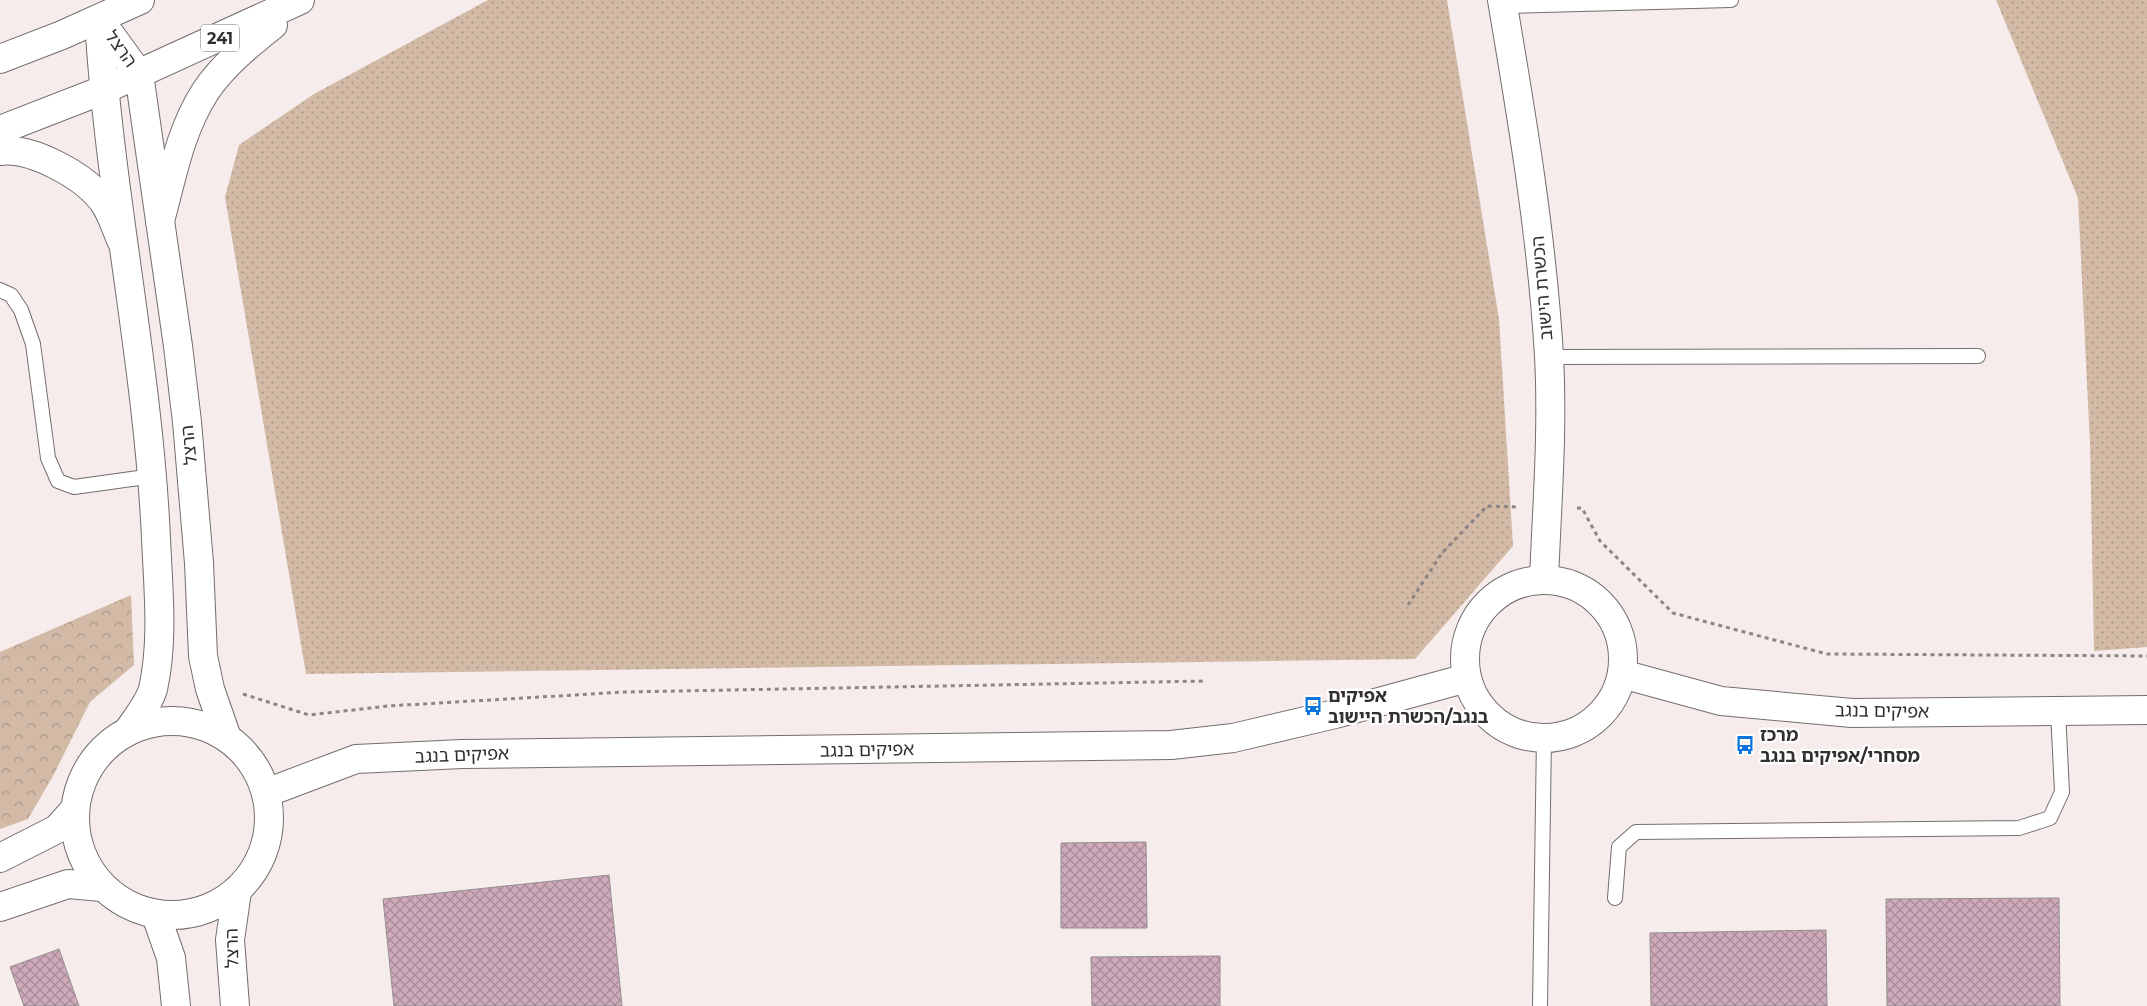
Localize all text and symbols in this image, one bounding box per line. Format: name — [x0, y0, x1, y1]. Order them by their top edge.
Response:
road number: 241 — [201, 24, 239, 52]
street label: הרצל — [100, 26, 142, 72]
street label: הכשרת הישוב — [1526, 235, 1558, 341]
street label: הרצל — [176, 424, 202, 466]
place label: אפיקים בנגב/הכשרת היישוב — [1328, 685, 1489, 728]
bus stop icon: אפיקים בנגב/הכשרת היישוב — [1302, 695, 1324, 717]
street label: אפיקים בנגב — [1835, 699, 1929, 723]
place label: מרכז מסחרי/אפיקים בנגב — [1760, 724, 1920, 767]
bus stop icon: מרכז מסחרי/אפיקים בנגב — [1734, 734, 1756, 756]
street label: אפיקים בנגב — [820, 738, 914, 762]
street label: אפיקים בנגב — [414, 742, 510, 768]
street label: הרצל — [221, 928, 243, 968]

